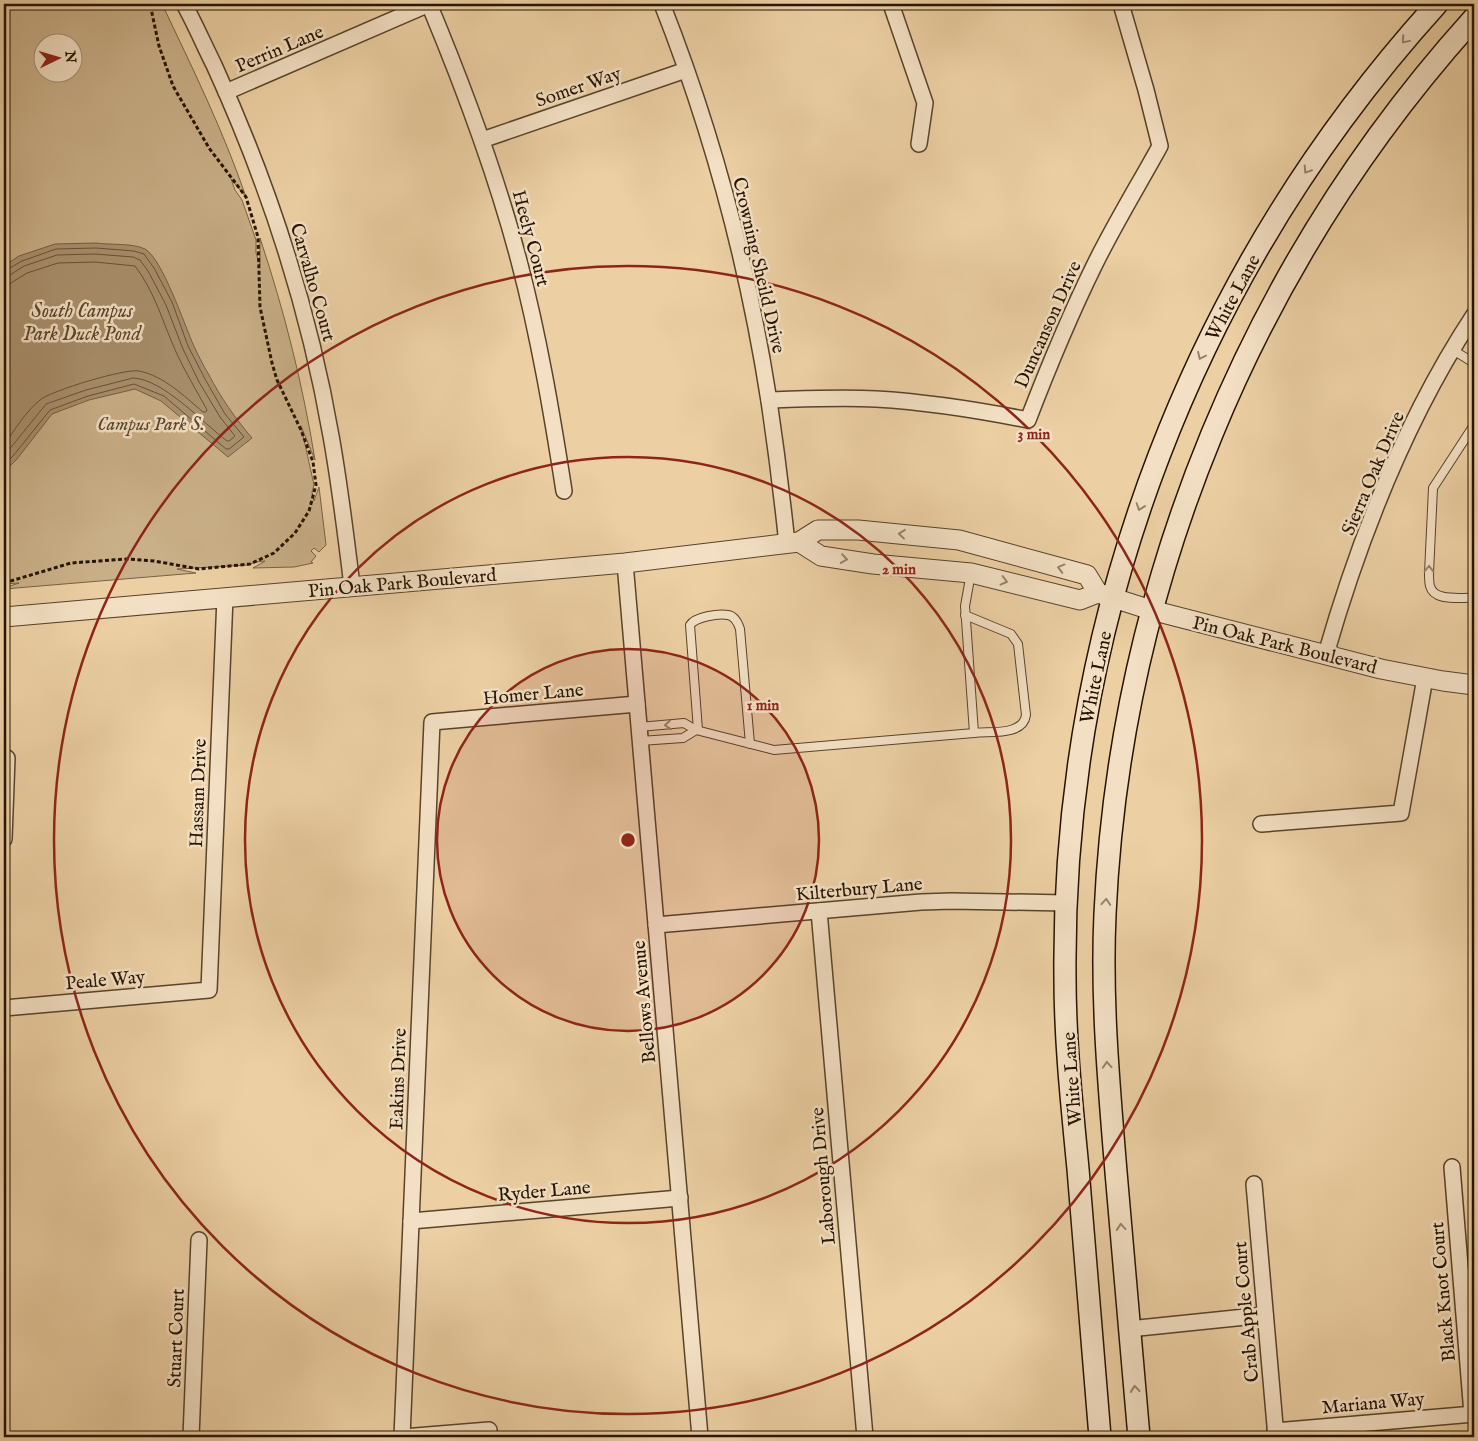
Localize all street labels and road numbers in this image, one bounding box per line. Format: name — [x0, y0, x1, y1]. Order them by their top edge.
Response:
street label: Perrin Lane — [232, 20, 328, 79]
street label: Somer Way — [533, 62, 625, 114]
street label: Crowning Sheild Drive — [726, 175, 790, 356]
street label: Heely Court — [506, 188, 555, 290]
street label: Carvalho Court — [284, 221, 341, 345]
street label: White Lane — [1201, 251, 1267, 345]
street label: Duncanson Drive — [1010, 257, 1088, 392]
street label: Sierra Oak Drive — [1337, 408, 1411, 539]
street label: Pin Oak Park Boulevard — [307, 564, 498, 604]
street label: Pin Oak Park Boulevard — [1190, 611, 1380, 681]
street label: White Lane — [1075, 629, 1119, 726]
street label: Homer Lane — [482, 679, 585, 711]
street label: Hassam Drive — [185, 738, 213, 848]
street label: Kilterbury Lane — [795, 872, 924, 907]
street label: Bellows Avenue — [628, 939, 662, 1064]
street label: Peale Way — [64, 965, 147, 996]
street label: Eakins Drive — [385, 1027, 413, 1130]
street label: White Lane — [1058, 1031, 1088, 1127]
street label: Laborough Drive — [806, 1106, 842, 1246]
street label: Ryder Lane — [497, 1176, 592, 1208]
street label: Black Knot Court — [1426, 1220, 1462, 1363]
street label: Crab Apple Court — [1229, 1240, 1265, 1383]
street label: Stuart Court — [163, 1288, 191, 1388]
street label: Mariana Way — [1321, 1387, 1426, 1420]

